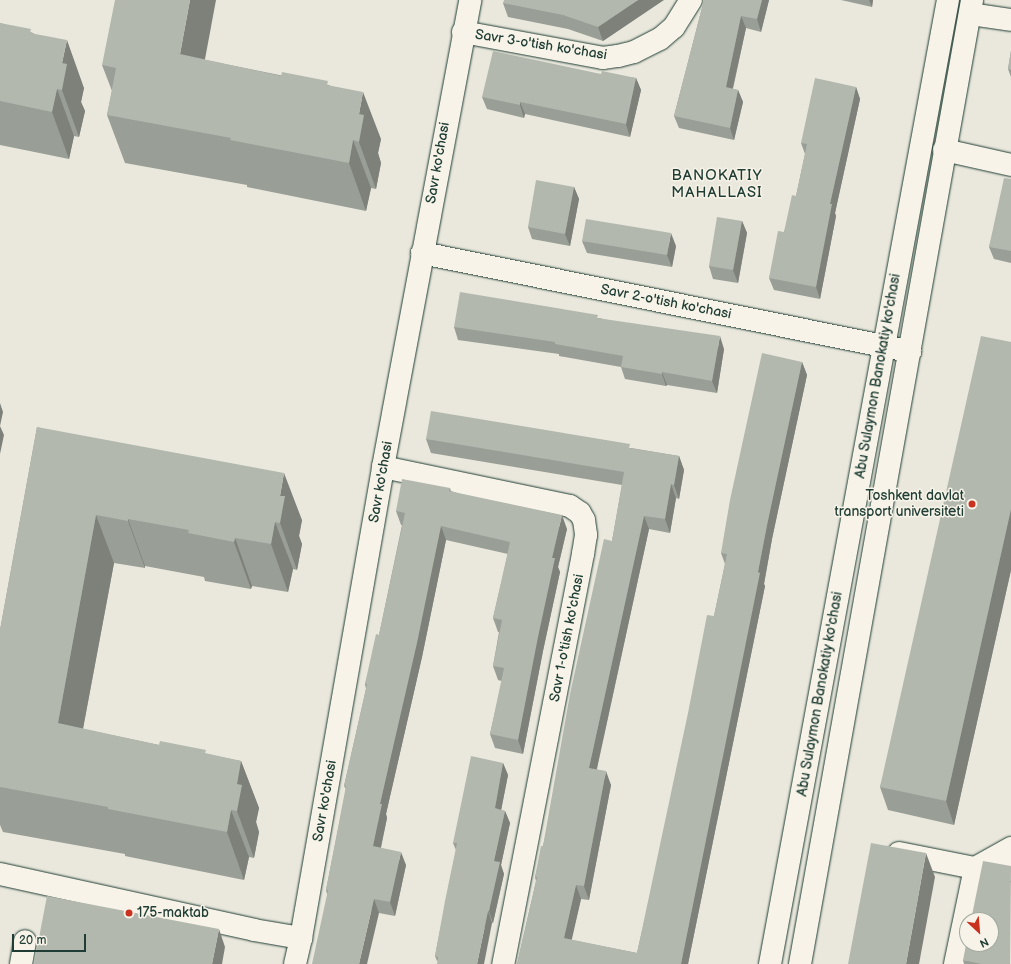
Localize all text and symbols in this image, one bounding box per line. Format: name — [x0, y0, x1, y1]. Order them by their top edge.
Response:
street label: Savr 3-o'tish ko'chasi — [474, 26, 608, 64]
street label: Savr ko'chasi — [423, 121, 453, 205]
district label: BANOKATIY MAHALLASI — [671, 166, 763, 201]
street label: Abu Sulaymon Banokatiy ko'chasi — [852, 272, 904, 480]
street label: Savr 2-o'tish ko'chasi — [599, 281, 733, 323]
street label: Savr ko'chasi — [366, 440, 396, 524]
place label: Toshkent davlat transport universiteti — [834, 488, 964, 520]
marker: Toshkent davlat transport universiteti — [967, 499, 977, 509]
street label: Savr 1-o'tish ko'chasi — [546, 573, 588, 703]
street label: Abu Sulaymon Banokatiy ko'chasi — [794, 590, 846, 798]
street label: Savr ko'chasi — [310, 759, 340, 843]
place label: 175-maktab — [137, 905, 209, 921]
marker: 175-maktab — [124, 908, 134, 918]
north arrow — [959, 912, 999, 952]
scale bar — [14, 926, 88, 952]
text: 20 m — [19, 933, 46, 948]
text: N — [977, 935, 991, 950]

